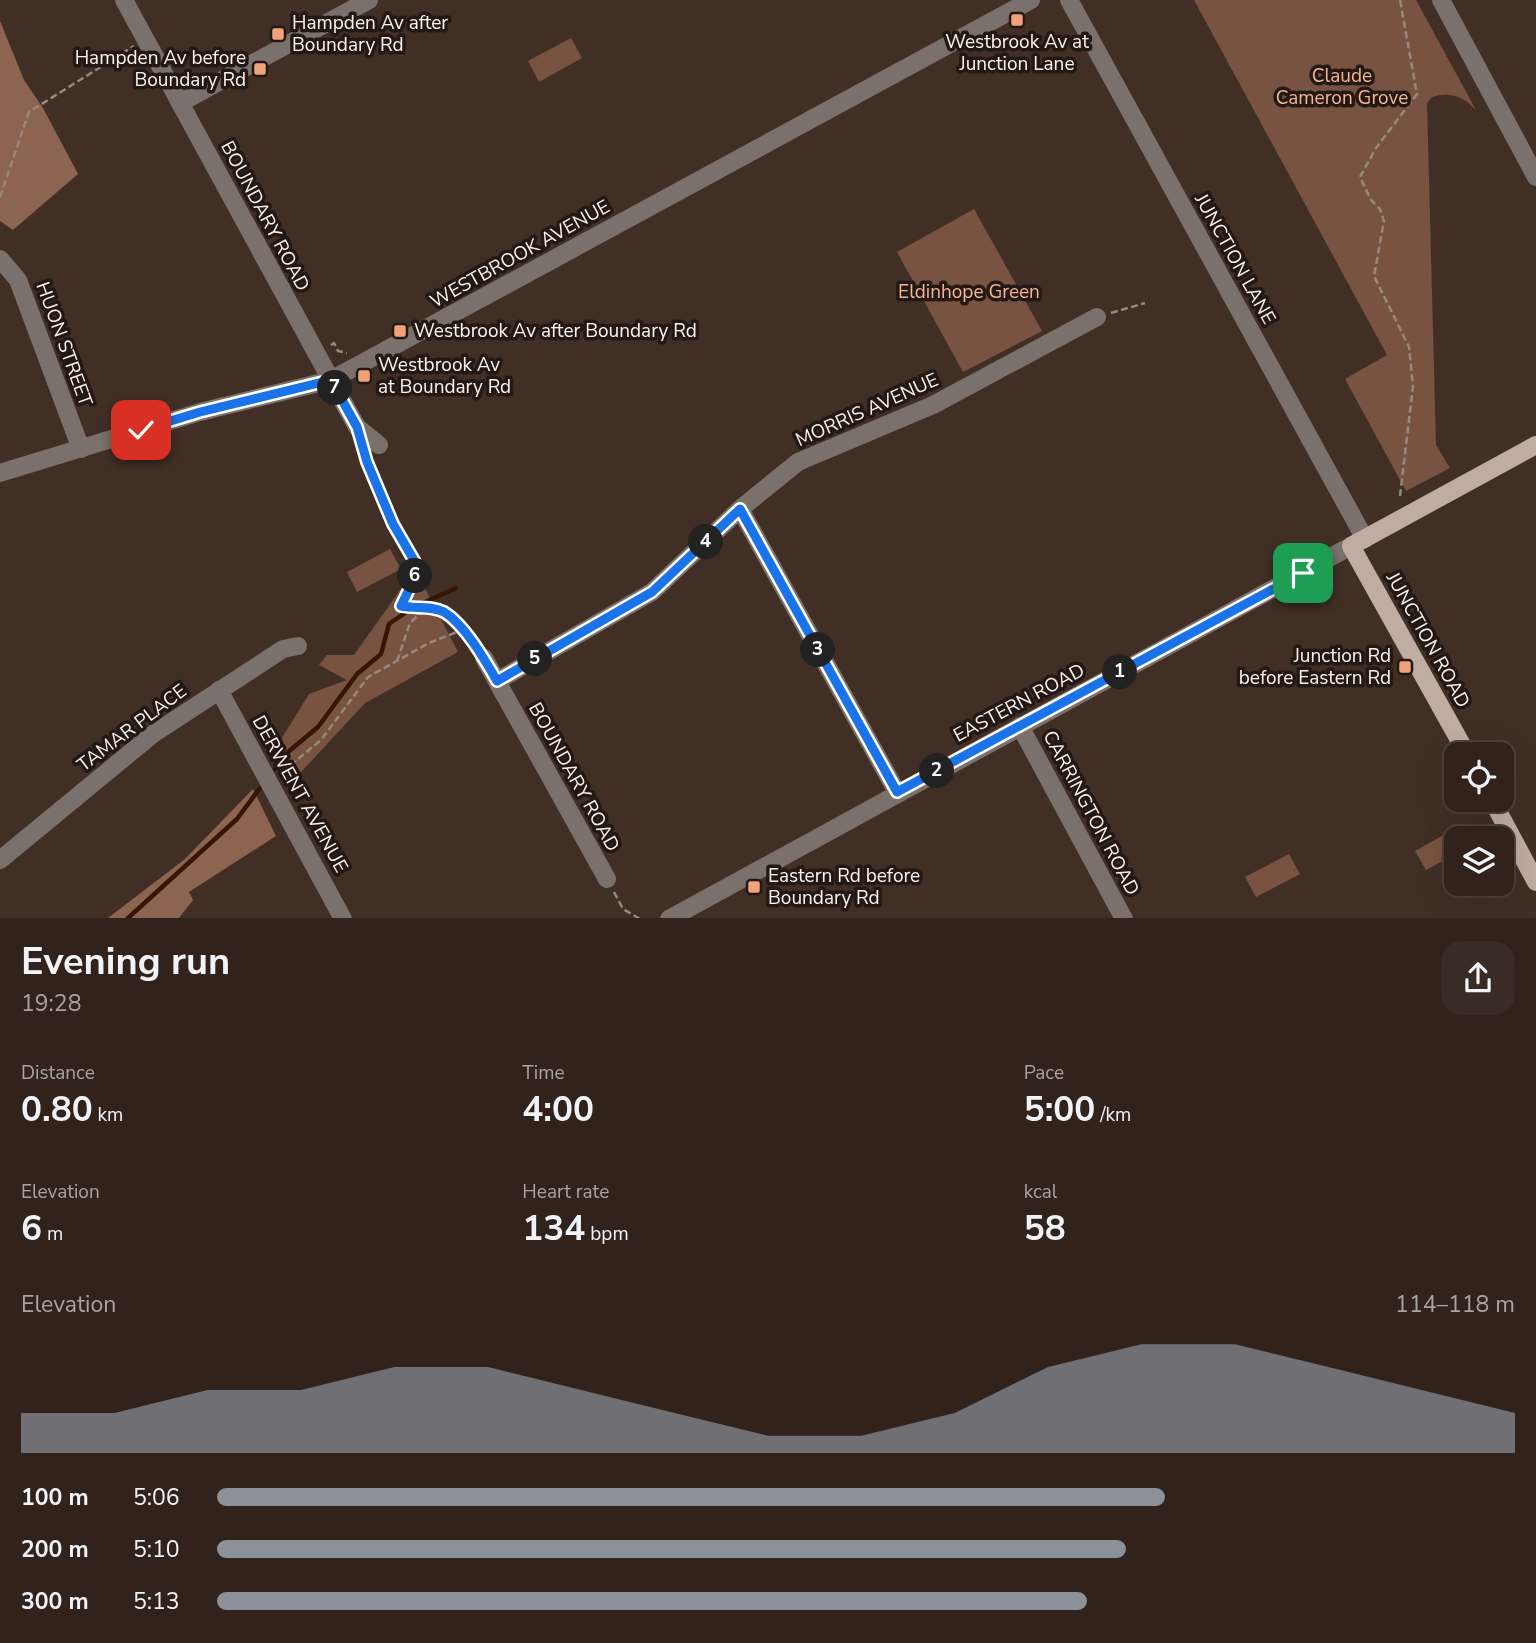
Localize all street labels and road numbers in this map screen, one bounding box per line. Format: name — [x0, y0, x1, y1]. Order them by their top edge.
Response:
street label: BOUNDARY ROAD — [214, 136, 316, 296]
street label: JUNCTION LANE — [1188, 188, 1282, 329]
street label: WESTBROOK AVENUE — [425, 194, 615, 314]
street label: HUON STREET — [29, 278, 99, 410]
street label: MORRIS AVENUE — [792, 367, 942, 453]
street label: JUNCTION ROAD — [1379, 567, 1476, 713]
street label: EASTERN ROAD — [949, 657, 1089, 749]
street label: TAMAR PLACE — [72, 678, 192, 778]
street label: BOUNDARY ROAD — [522, 698, 626, 856]
street label: DERWENT AVENUE — [246, 711, 354, 877]
street label: CARRINGTON ROAD — [1037, 726, 1145, 900]

